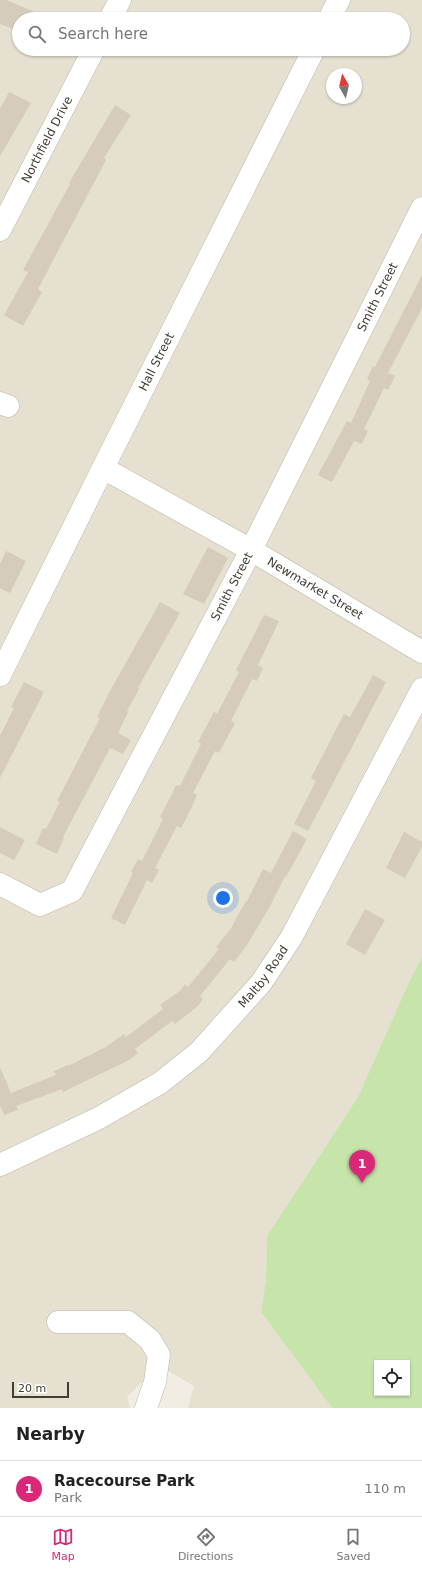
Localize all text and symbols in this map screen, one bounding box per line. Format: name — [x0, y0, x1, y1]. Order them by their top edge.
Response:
search box — [12, 12, 410, 56]
icon: search — [26, 23, 48, 45]
text: Search here — [58, 25, 148, 43]
north arrow — [326, 68, 362, 104]
street label: Northfield Drive — [19, 94, 75, 185]
street label: Smith Street — [354, 260, 401, 334]
street label: Hall Street — [136, 330, 177, 393]
street label: Smith Street — [208, 550, 256, 623]
street label: Newmarket Street — [265, 554, 366, 622]
your location — [213, 888, 233, 908]
street label: Maltby Road — [235, 943, 291, 1011]
pin: 1 — [349, 1150, 375, 1183]
map controls — [374, 1360, 410, 1396]
button: locate — [374, 1360, 410, 1396]
scale bar — [12, 1380, 69, 1399]
text: 20 m — [18, 1382, 46, 1395]
text: Nearby — [16, 1424, 85, 1444]
text: Racecourse Park — [54, 1472, 194, 1490]
text: 1 — [24, 1481, 34, 1496]
text: 110 m — [364, 1481, 406, 1496]
text: Park — [54, 1490, 82, 1505]
tab: Map — [52, 1526, 75, 1563]
tab: Directions — [178, 1526, 233, 1563]
tab: Saved — [336, 1526, 370, 1563]

